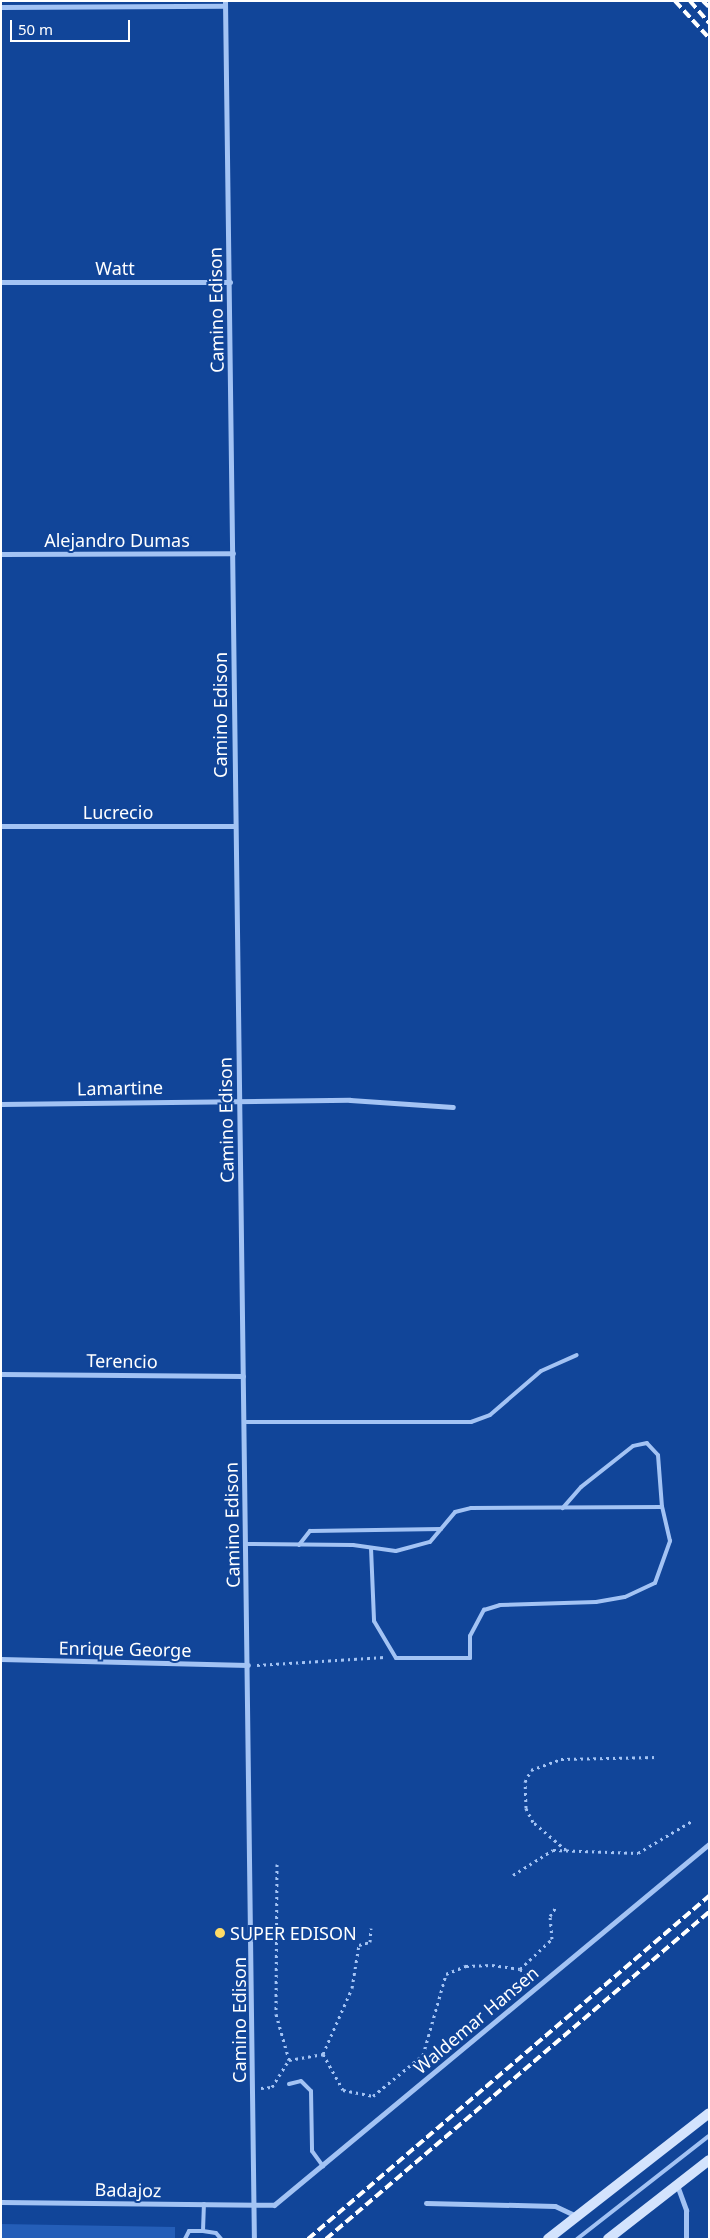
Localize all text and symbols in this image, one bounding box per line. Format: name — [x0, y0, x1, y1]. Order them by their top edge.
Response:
scale bar — [12, 10, 132, 42]
text: 50 m — [18, 19, 53, 39]
street label: Camino Edison — [204, 247, 228, 373]
street label: Watt — [95, 257, 135, 279]
street label: Alejandro Dumas — [44, 529, 190, 551]
street label: Camino Edison — [209, 652, 231, 778]
street label: Lucrecio — [83, 801, 153, 823]
street label: Camino Edison — [214, 1057, 238, 1183]
street label: Lamartine — [77, 1076, 163, 1100]
street label: Terencio — [86, 1350, 158, 1372]
street label: Camino Edison — [220, 1462, 244, 1588]
street label: Enrique George — [58, 1637, 192, 1661]
place label: SUPER EDISON — [230, 1922, 357, 1944]
marker: SUPER EDISON — [214, 1927, 226, 1939]
street label: Camino Edison — [228, 1957, 250, 2083]
street label: Waldemar Hansen — [409, 1962, 543, 2078]
street label: Badajoz — [94, 2179, 162, 2201]

